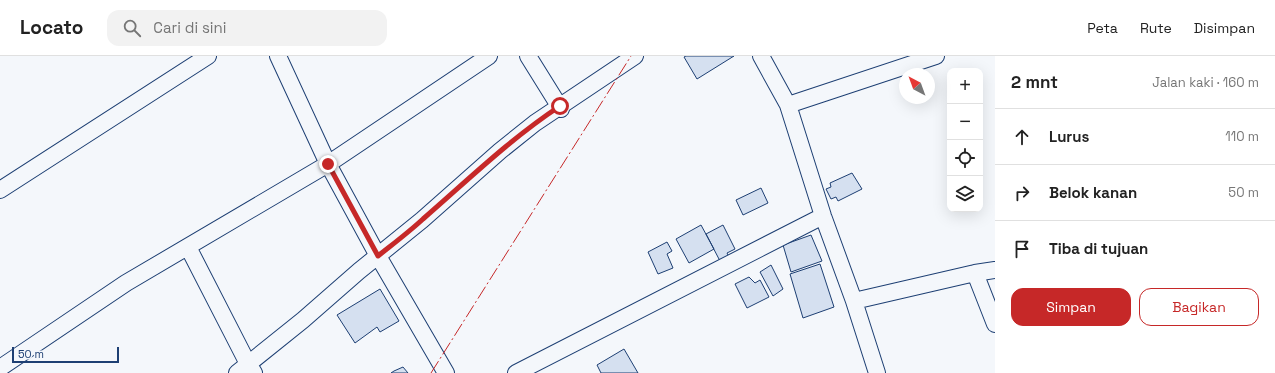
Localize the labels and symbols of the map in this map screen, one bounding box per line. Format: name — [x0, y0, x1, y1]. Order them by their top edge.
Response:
north arrow — [899, 68, 935, 104]
route start — [551, 97, 569, 115]
route end — [319, 155, 337, 173]
scale bar — [12, 345, 119, 364]

